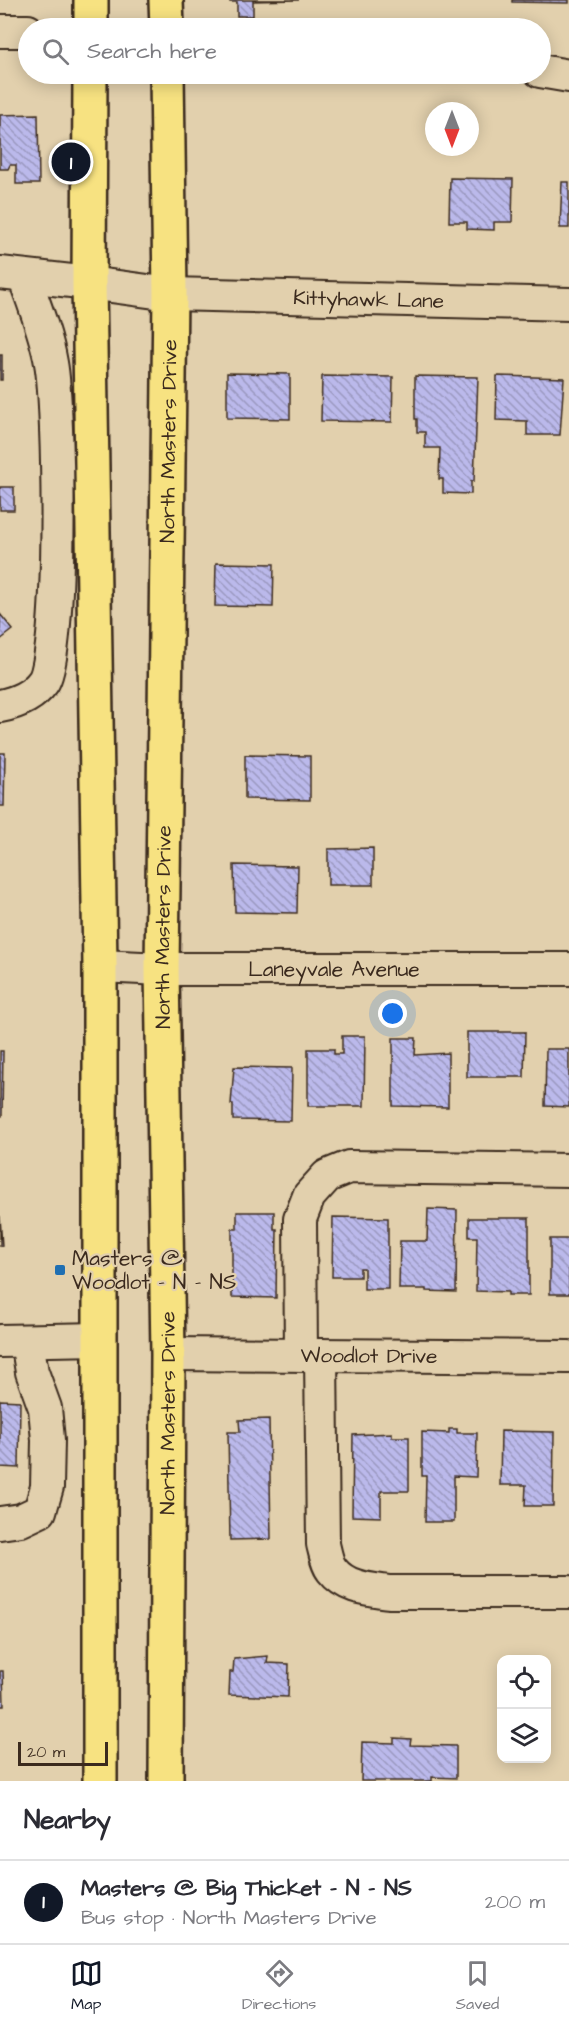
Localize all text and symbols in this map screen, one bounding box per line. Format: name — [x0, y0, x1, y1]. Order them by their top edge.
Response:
search box — [18, 18, 551, 84]
icon: search — [39, 35, 72, 68]
text: Search here — [87, 36, 217, 67]
north arrow — [425, 102, 479, 156]
pin: 1 — [52, 140, 90, 184]
street label: Kittyhawk Lane — [293, 283, 444, 315]
street label: North Masters Drive — [153, 339, 184, 543]
street label: North Masters Drive — [147, 825, 178, 1029]
street label: Laneyvale Avenue — [248, 955, 420, 986]
your location — [378, 999, 407, 1028]
place label: Masters @ Woodlot - N - NS — [72, 1244, 236, 1297]
marker: Masters @ Woodlot - N - NS — [53, 1263, 67, 1277]
street label: North Masters Drive — [153, 1311, 183, 1515]
street label: Woodlot Drive — [300, 1340, 438, 1371]
map controls — [497, 1655, 551, 1763]
button: locate — [497, 1655, 551, 1709]
button: layers — [497, 1709, 551, 1763]
scale bar — [18, 1739, 108, 1766]
text: 20 m — [27, 1741, 65, 1763]
text: Nearby — [24, 1802, 111, 1838]
text: Masters @ Big Thicket - N - NS — [81, 1873, 412, 1904]
text: 1 — [42, 1888, 45, 1916]
text: 200 m — [485, 1888, 545, 1916]
text: Bus stop · North Masters Drive — [81, 1904, 377, 1932]
tab: Map — [70, 1957, 103, 2015]
tab: Directions — [242, 1957, 316, 2015]
tab: Saved — [456, 1957, 499, 2015]

